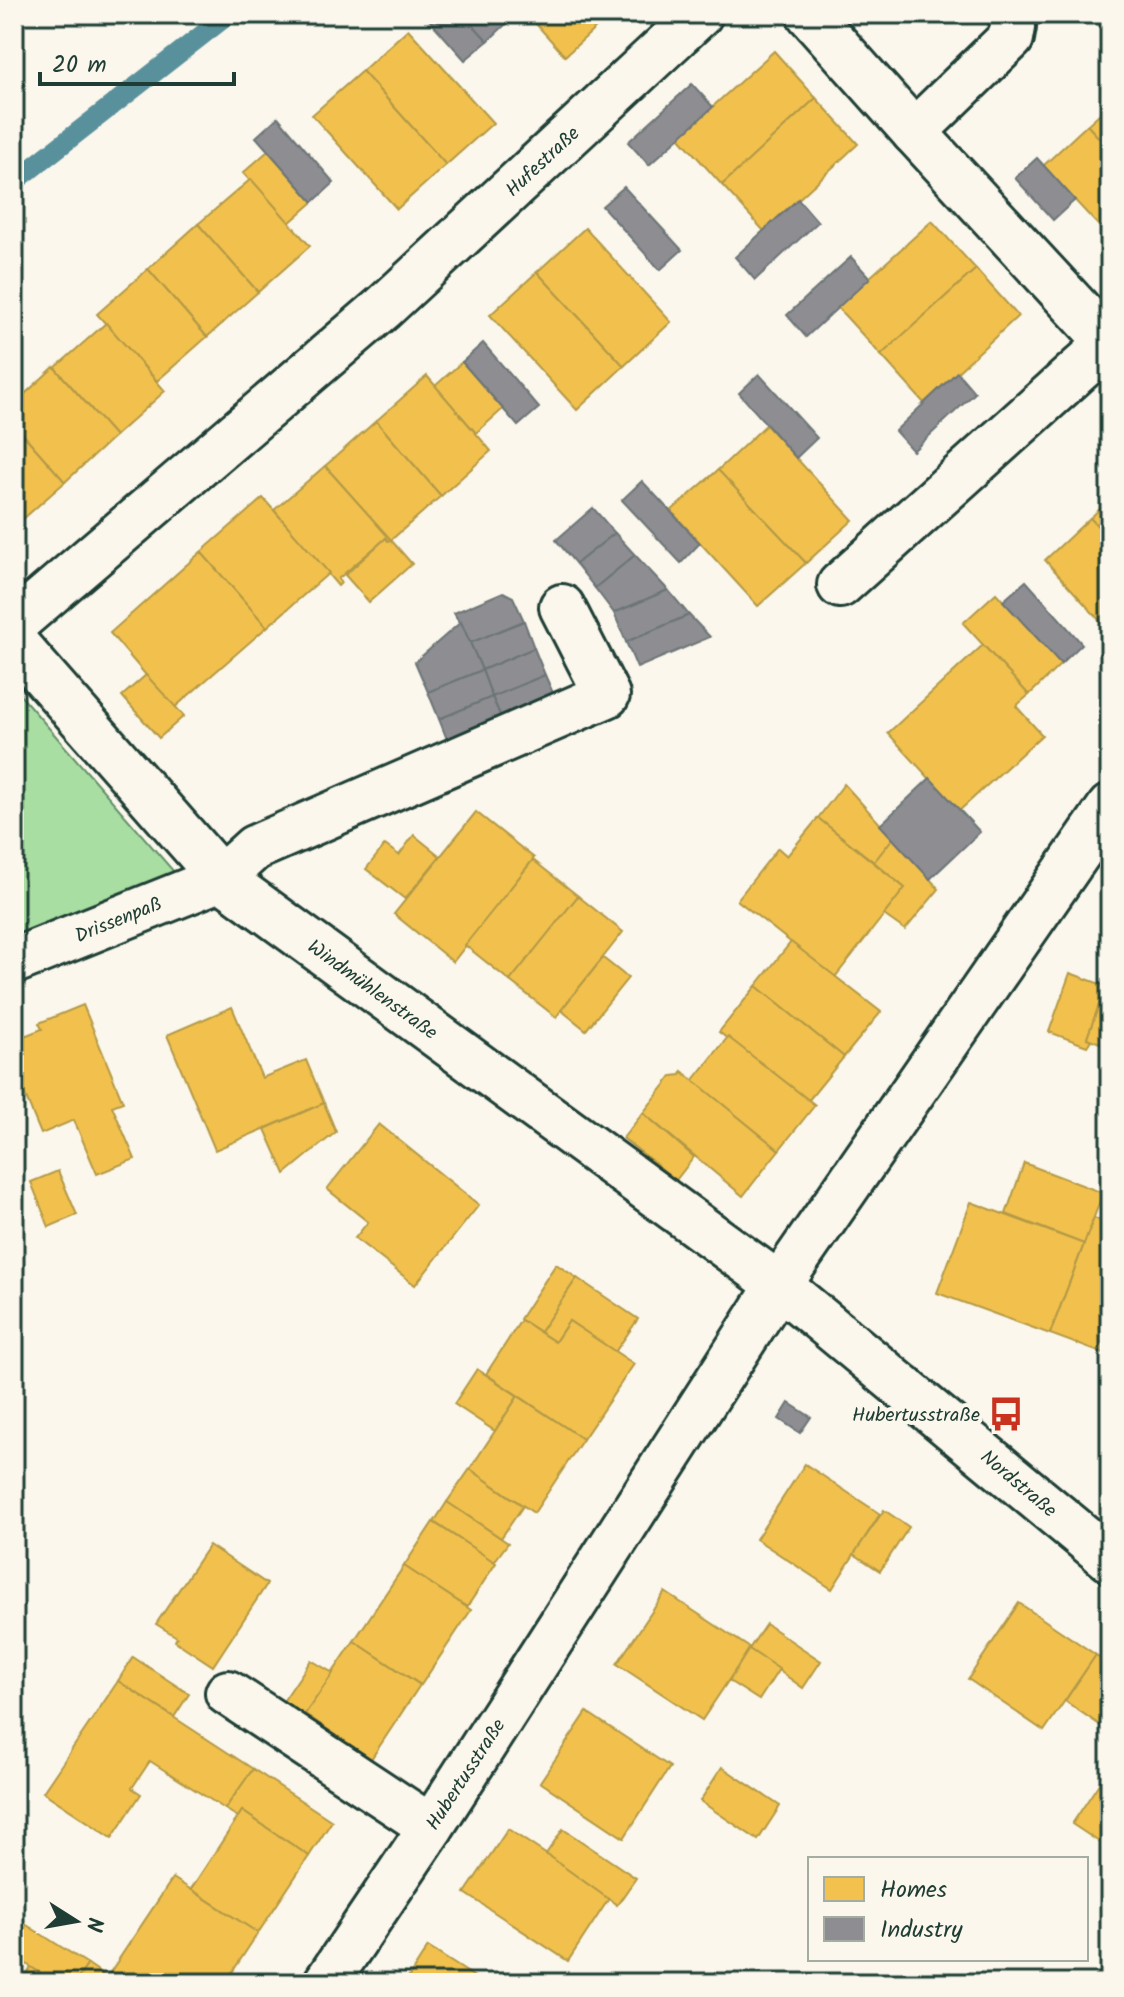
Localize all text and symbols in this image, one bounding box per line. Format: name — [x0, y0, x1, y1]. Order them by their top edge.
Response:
scale bar — [40, 36, 234, 86]
text: 20 m — [52, 46, 107, 85]
street label: Hufestraße — [499, 119, 588, 206]
street label: Drissenpaß — [70, 889, 167, 953]
street label: Windmühlenstraße — [300, 932, 444, 1049]
bus stop icon: Hubertusstraße — [987, 1395, 1025, 1433]
place label: Hubertusstraße — [852, 1400, 980, 1432]
street label: Nordstraße — [972, 1443, 1063, 1526]
street label: Hubertusstraße — [418, 1713, 515, 1837]
legend — [808, 1857, 1088, 1961]
text: Homes — [880, 1871, 947, 1910]
north arrow — [36, 1881, 116, 1961]
text: Industry — [880, 1911, 963, 1950]
text: N — [75, 1914, 112, 1935]

